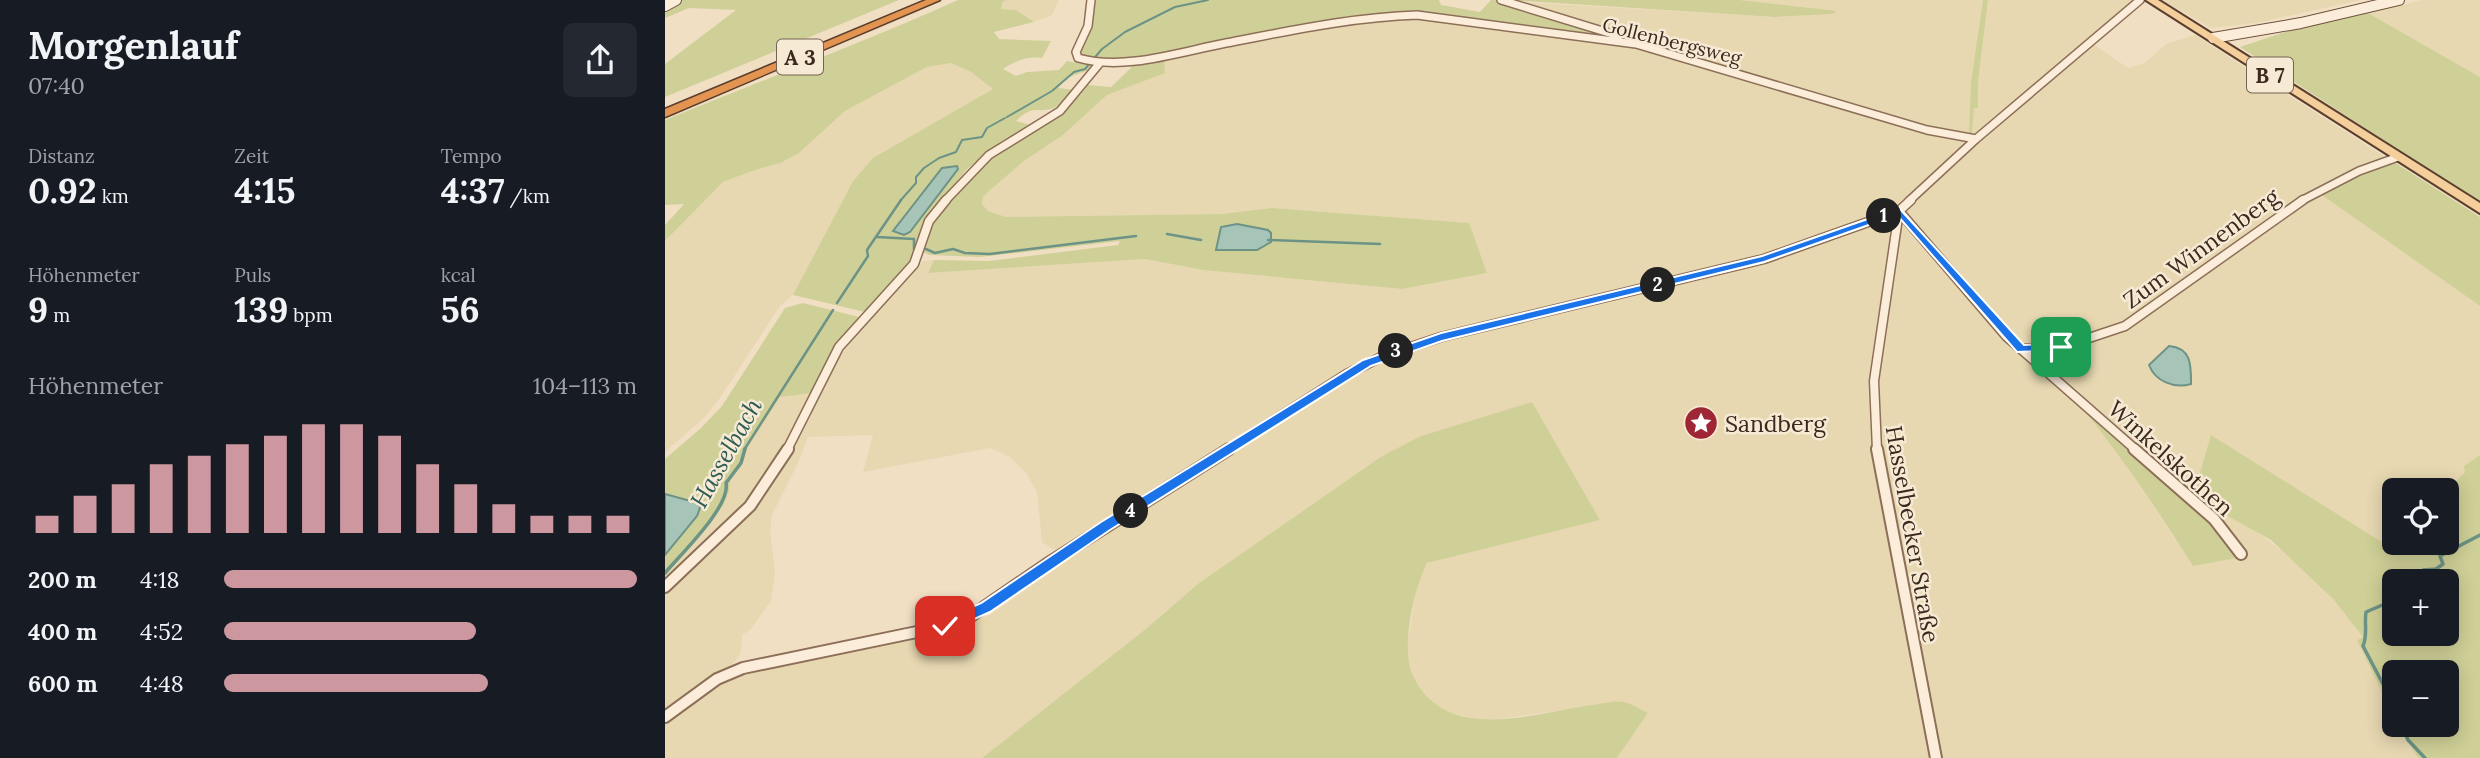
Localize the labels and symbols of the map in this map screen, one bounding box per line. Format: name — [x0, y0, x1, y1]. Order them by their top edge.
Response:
street label: Gollenbergsweg — [1600, 12, 1744, 70]
road number: A 3 — [777, 40, 823, 74]
road number: B 7 — [2247, 57, 2293, 92]
street label: Zum Winnenberg — [2117, 181, 2286, 314]
pin: 1 — [1867, 198, 1901, 234]
pin: 2 — [1641, 268, 1675, 302]
pin — [2031, 317, 2091, 377]
pin: 3 — [1379, 334, 1413, 368]
water label: Hasselbach — [683, 392, 769, 513]
street label: Winkelskothen — [2102, 394, 2240, 522]
place icon: Sandberg — [1682, 404, 1720, 442]
place label: Sandberg — [1725, 409, 1827, 438]
street label: Hasselbecker Straße — [1880, 423, 1946, 645]
pin: 4 — [1113, 494, 1149, 528]
pin — [915, 596, 975, 656]

